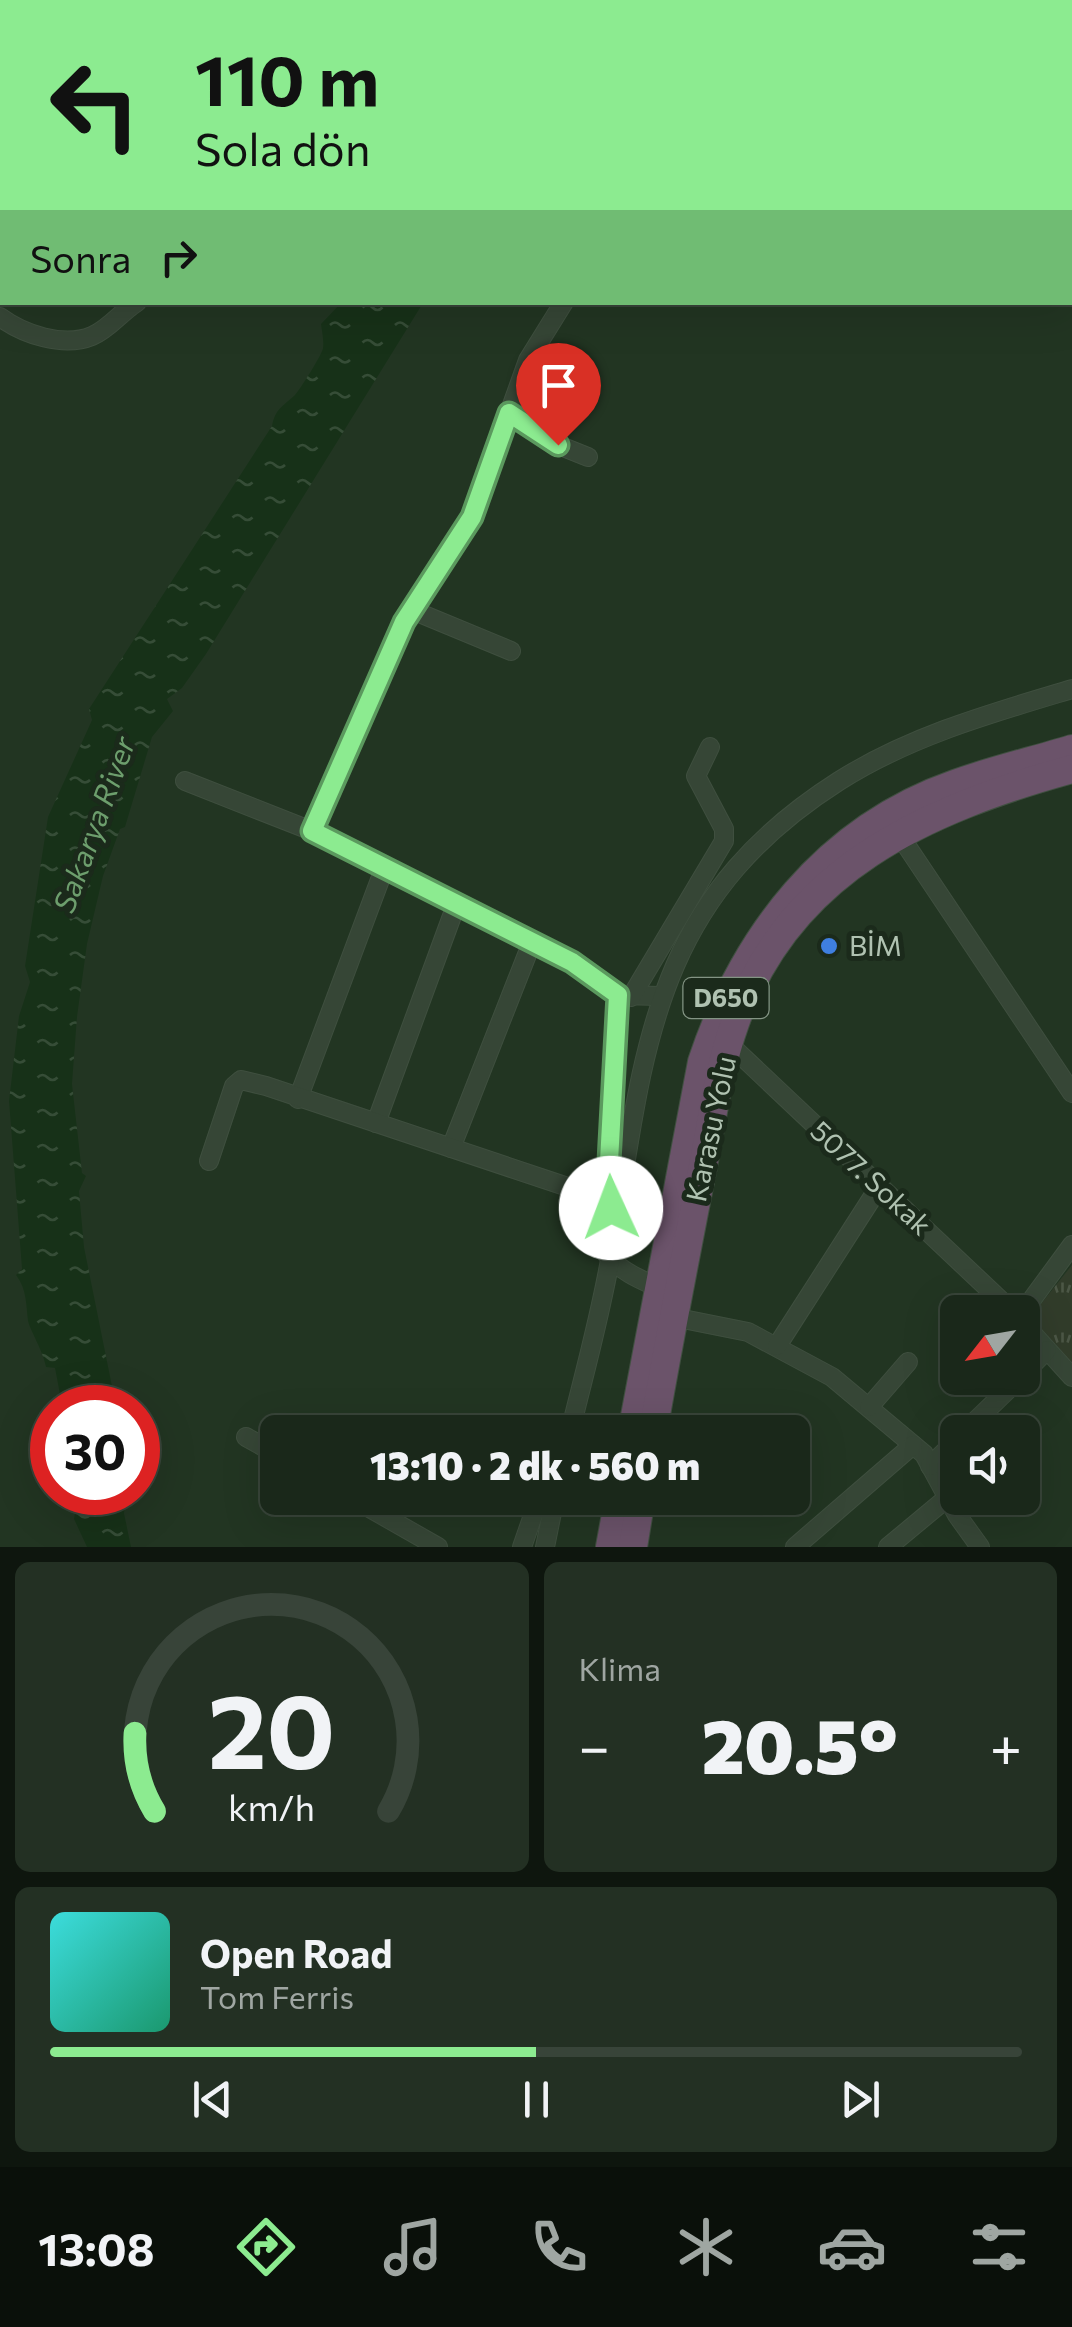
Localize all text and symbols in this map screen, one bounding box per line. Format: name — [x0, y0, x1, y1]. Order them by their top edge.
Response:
text: 110 m — [195, 35, 379, 120]
icon: left — [30, 40, 160, 170]
text: Sola dön — [195, 120, 371, 175]
icon: right — [151, 230, 206, 285]
text: Sonra — [30, 234, 131, 281]
pin — [516, 343, 601, 446]
icon: arrive — [531, 358, 586, 413]
water label: Sakarya River — [44, 730, 142, 917]
place label: BİM — [849, 928, 902, 962]
marker: BİM — [818, 935, 840, 957]
road number: D650 — [684, 978, 768, 1018]
street label: Karasu Yolu — [678, 1053, 742, 1205]
street label: 5077. Sokak — [804, 1113, 939, 1242]
position arrow — [559, 1156, 663, 1260]
north arrow — [940, 1295, 1040, 1395]
map controls — [940, 1295, 1040, 1515]
speed limit sign: 30 — [30, 1385, 160, 1515]
button: sound — [940, 1415, 1040, 1515]
text: 13:10 · 2 dk · 560 m — [370, 1441, 700, 1488]
text: Klima — [579, 1648, 661, 1688]
text: 20 — [208, 1663, 336, 1790]
text: 20.5° — [701, 1698, 898, 1789]
text: − — [579, 1711, 610, 1778]
text: + — [990, 1711, 1022, 1778]
text: km/h — [228, 1785, 315, 1828]
text: Open Road — [200, 1929, 393, 1976]
text: Tom Ferris — [200, 1976, 354, 2016]
icon: previous — [185, 2072, 240, 2127]
icon: pause — [509, 2072, 564, 2127]
icon: next — [833, 2072, 888, 2127]
icon: directions — [231, 2212, 301, 2282]
icon: music — [378, 2212, 448, 2282]
icon: phone — [524, 2212, 594, 2282]
icon: climate — [671, 2212, 741, 2282]
icon: car — [817, 2212, 887, 2282]
icon: filters — [964, 2212, 1034, 2282]
text: 13:08 — [38, 2220, 154, 2275]

